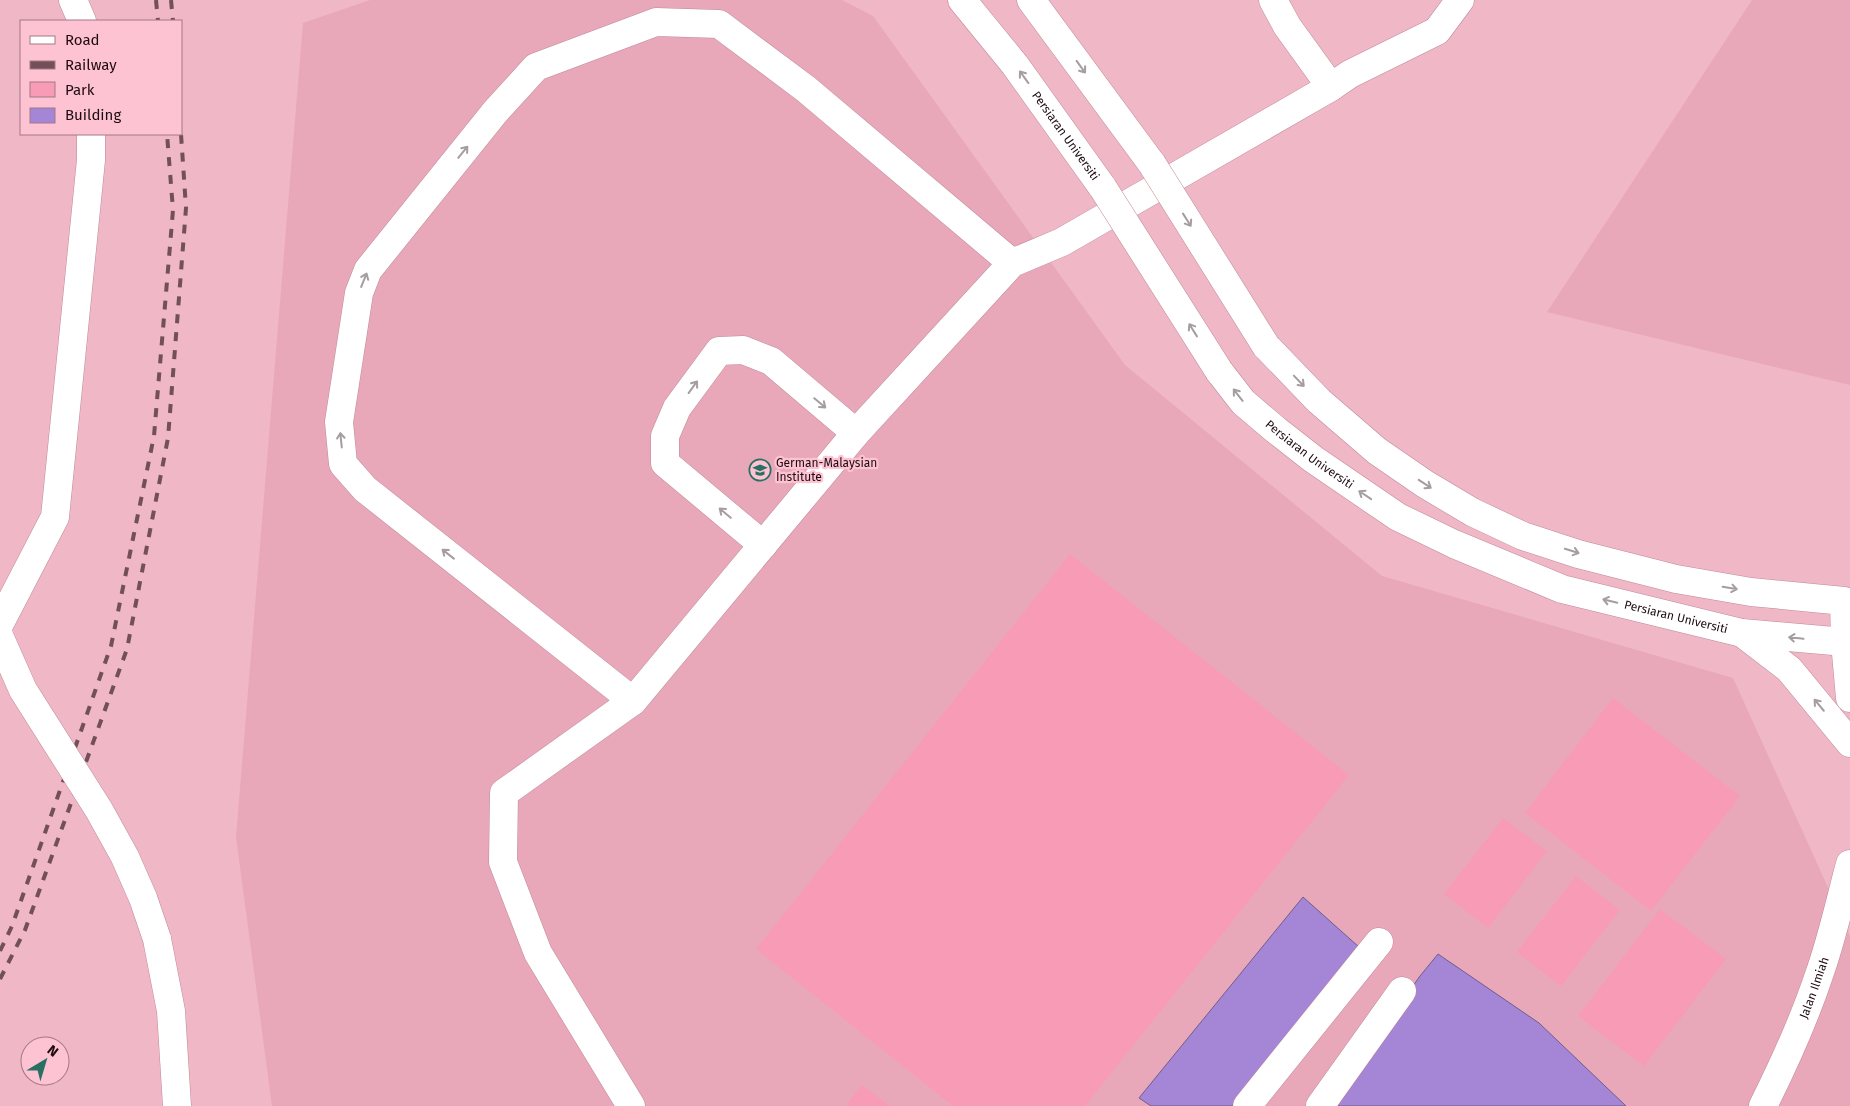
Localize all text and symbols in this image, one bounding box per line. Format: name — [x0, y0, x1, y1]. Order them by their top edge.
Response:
legend — [20, 20, 182, 135]
text: Road — [65, 31, 100, 49]
text: Railway — [65, 56, 117, 74]
one-way arrow — [1076, 60, 1086, 74]
one-way arrow — [1019, 71, 1029, 85]
text: Park — [65, 81, 95, 99]
street label: Persiaran Universiti — [1029, 89, 1102, 183]
text: Building — [65, 106, 121, 124]
one-way arrow — [458, 146, 469, 159]
one-way arrow — [1182, 212, 1192, 226]
one-way arrow — [360, 273, 369, 288]
one-way arrow — [1188, 324, 1198, 338]
one-way arrow — [1293, 375, 1305, 387]
one-way arrow — [688, 380, 698, 394]
one-way arrow — [1232, 389, 1243, 402]
one-way arrow — [813, 397, 826, 408]
street label: Persiaran Universiti — [1263, 417, 1356, 492]
one-way arrow — [336, 432, 346, 448]
place label: German-Malaysian Institute — [776, 456, 877, 484]
school or university icon: German-Malaysian Institute — [748, 458, 772, 482]
one-way arrow — [1417, 479, 1431, 489]
one-way arrow — [1358, 490, 1372, 501]
one-way arrow — [719, 508, 732, 519]
one-way arrow — [1563, 547, 1579, 557]
one-way arrow — [442, 548, 455, 559]
one-way arrow — [1721, 584, 1737, 594]
one-way arrow — [1602, 596, 1618, 605]
street label: Persiaran Universiti — [1623, 597, 1729, 636]
one-way arrow — [1789, 633, 1805, 643]
one-way arrow — [1813, 699, 1824, 712]
street label: Jalan Ilmiah — [1797, 955, 1832, 1021]
north arrow — [20, 1036, 70, 1086]
text: N — [44, 1042, 62, 1061]

